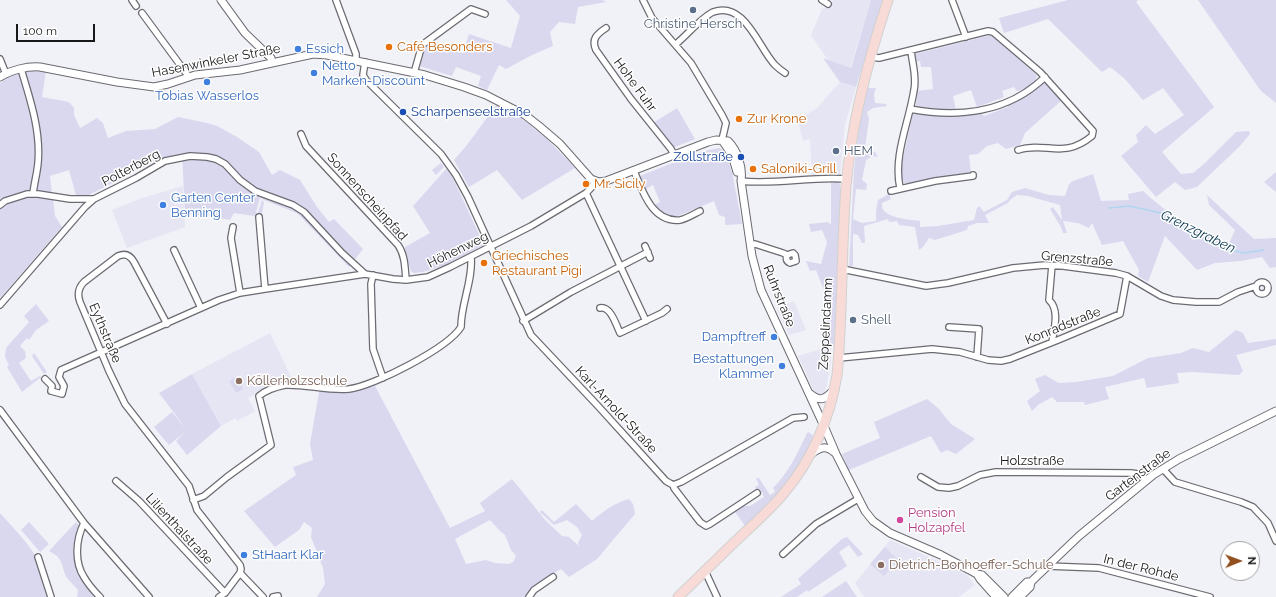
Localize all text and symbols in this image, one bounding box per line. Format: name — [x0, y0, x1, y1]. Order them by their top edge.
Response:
marker: Christine Hersch — [688, 5, 698, 15]
scale bar — [18, 16, 97, 42]
place label: Christine Hersch — [644, 16, 742, 32]
text: 100 m — [23, 24, 57, 38]
place label: Café Besonders — [397, 39, 492, 55]
street label: Hasenwinkeler Straße — [150, 41, 282, 81]
place label: Essich — [306, 41, 344, 57]
marker: Café Besonders — [384, 42, 394, 52]
marker: Essich — [293, 44, 303, 54]
street label: Hohe Fuhr — [610, 55, 660, 115]
place label: Netto Marken-Discount — [322, 58, 425, 89]
marker: Netto Marken-Discount — [309, 68, 319, 78]
marker: Tobias Wasserlos — [202, 77, 212, 87]
place label: Tobias Wasserlos — [155, 88, 259, 104]
place label: Scharpenseelstraße — [411, 104, 531, 120]
marker: Scharpenseelstraße — [398, 107, 408, 117]
place label: Zur Krone — [747, 111, 806, 127]
marker: Zur Krone — [734, 114, 744, 124]
place label: HEM — [844, 143, 873, 159]
street label: Polterberg — [99, 146, 163, 190]
marker: HEM — [831, 146, 841, 156]
place label: Zollstraße — [673, 149, 733, 165]
street label: Sonnenscheinpfad — [324, 150, 410, 244]
marker: Zollstraße — [736, 152, 746, 162]
place label: Saloniki-Grill — [761, 161, 837, 177]
marker: Saloniki-Grill — [748, 164, 758, 174]
place label: Mr. Sicily — [594, 176, 646, 192]
marker: Mr. Sicily — [581, 179, 591, 189]
place label: Garten Center Benning — [171, 190, 255, 221]
marker: Garten Center Benning — [158, 200, 168, 210]
water label: Grenzgraben — [1158, 207, 1238, 257]
street label: Höhenweg — [425, 229, 491, 271]
place label: Griechisches Restaurant Pigi — [492, 248, 582, 279]
street label: Grenzstraße — [1040, 248, 1114, 270]
marker: Griechisches Restaurant Pigi — [479, 258, 489, 268]
street label: Ruhrstraße — [760, 263, 798, 329]
street label: Zeppelindamm — [816, 278, 836, 370]
street label: Eythstraße — [85, 301, 125, 365]
street label: Konradstraße — [1023, 304, 1103, 348]
place label: Shell — [861, 312, 891, 328]
marker: Shell — [848, 315, 858, 325]
place label: Dampftreff — [702, 329, 766, 345]
marker: Dampftreff — [769, 332, 779, 342]
place label: Bestattungen Klammer — [693, 351, 774, 382]
marker: Bestattungen Klammer — [777, 361, 787, 371]
street label: Karl-Arnold-Straße — [572, 363, 660, 457]
place label: Köllerholzschule — [247, 373, 347, 389]
marker: Köllerholzschule — [234, 376, 244, 386]
street label: Gartenstraße — [1102, 445, 1174, 505]
street label: Holzstraße — [1000, 453, 1064, 469]
street label: Lilienthalstraße — [142, 490, 216, 568]
place label: Pension Holzapfel — [908, 505, 965, 536]
marker: Pension Holzapfel — [895, 515, 905, 525]
north arrow — [1220, 541, 1260, 581]
place label: StHaart Klar — [252, 547, 324, 563]
marker: StHaart Klar — [239, 550, 249, 560]
street label: In der Rohde — [1102, 551, 1180, 585]
text: N — [1245, 556, 1258, 565]
place label: Dietrich-Bonhoeffer-Schule — [889, 557, 1054, 573]
marker: Dietrich-Bonhoeffer-Schule — [876, 560, 886, 570]

